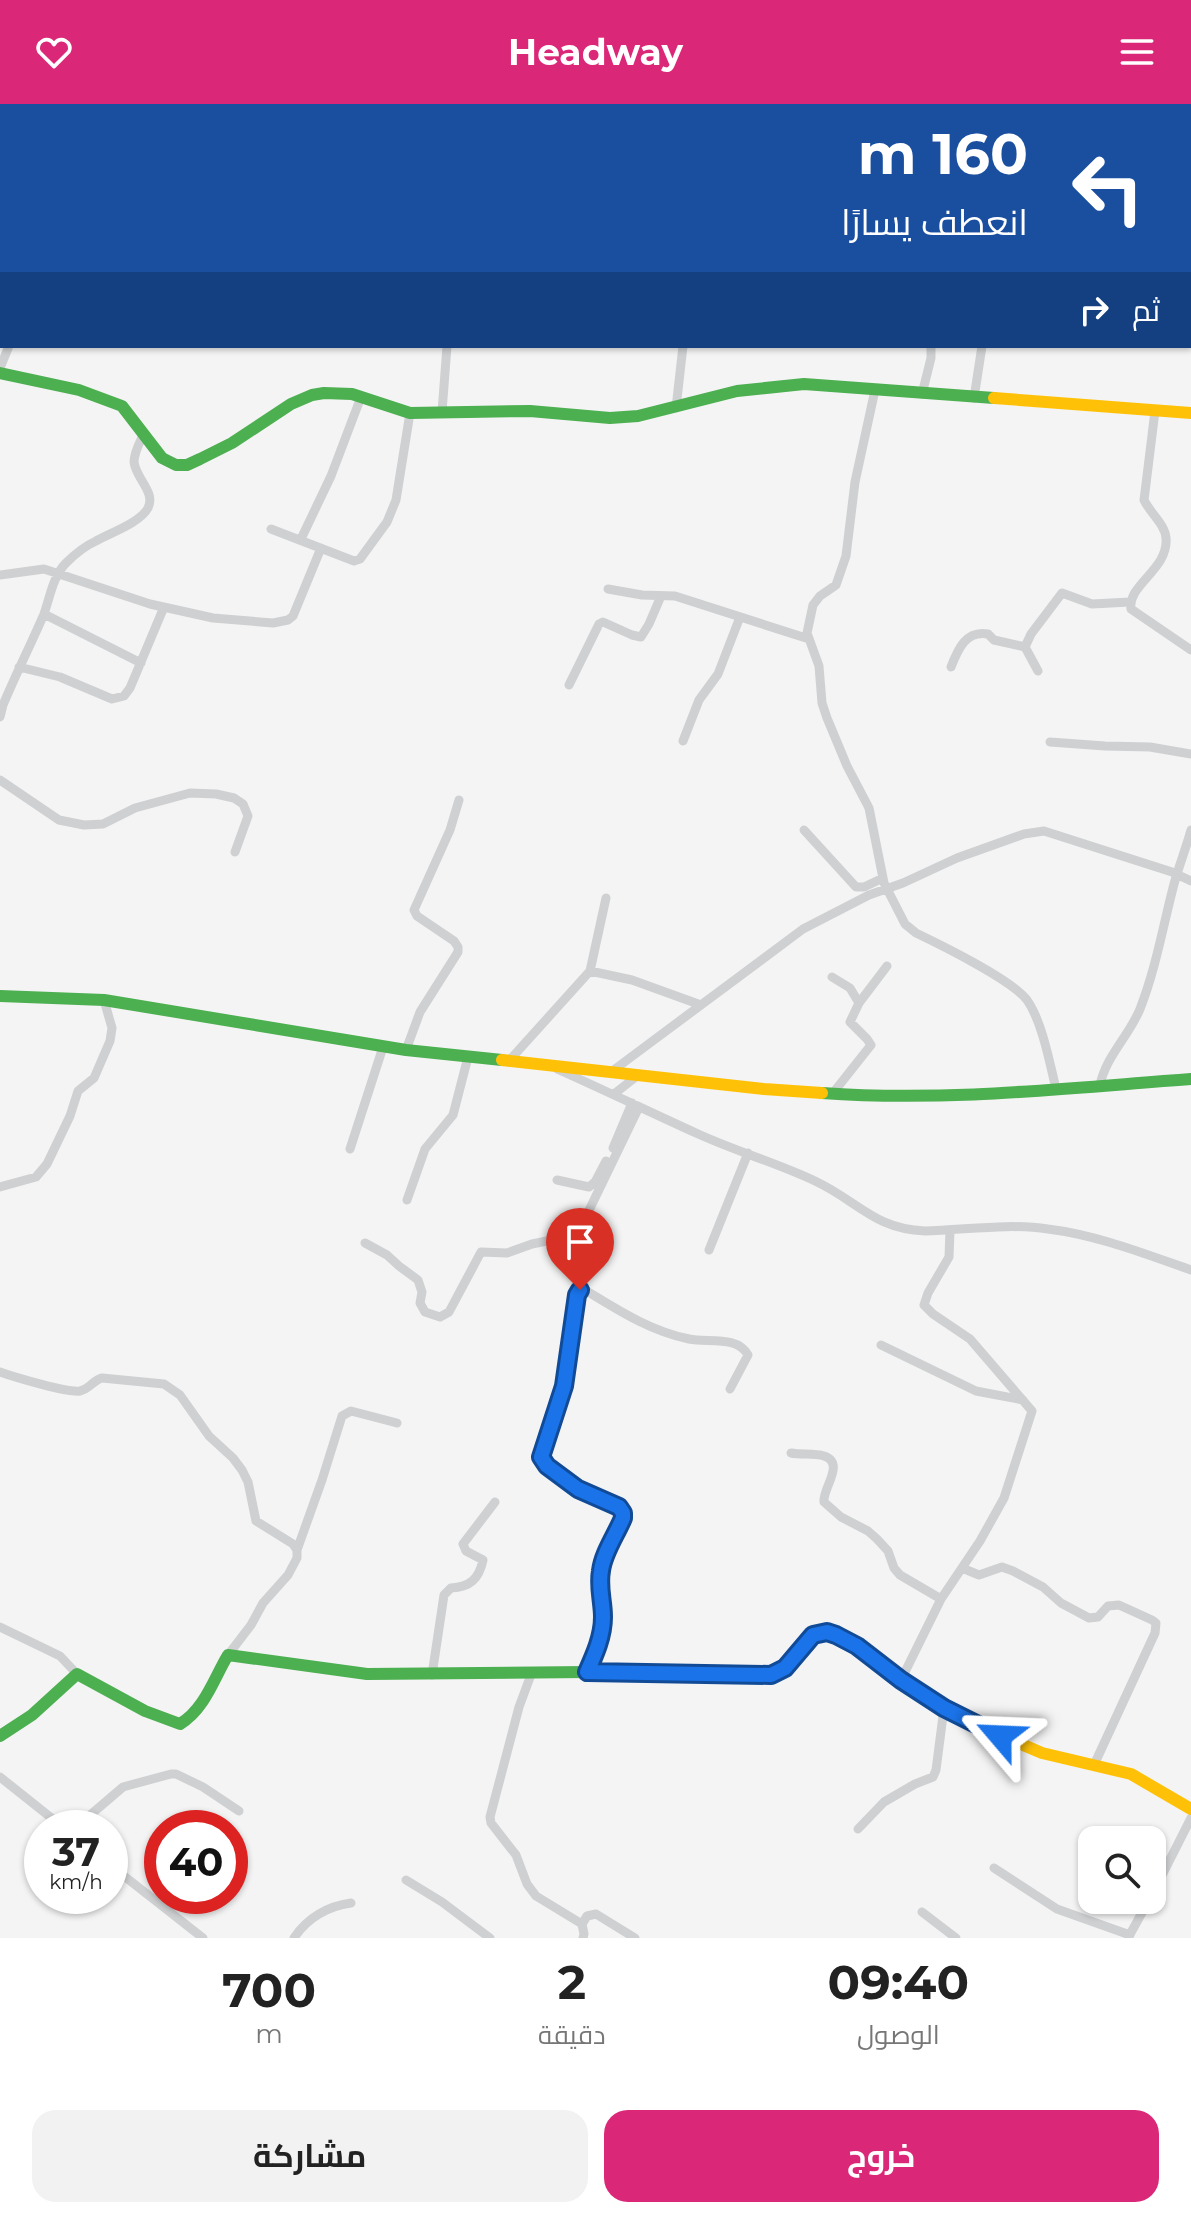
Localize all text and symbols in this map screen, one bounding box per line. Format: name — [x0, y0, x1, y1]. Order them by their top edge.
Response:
icon: heart — [32, 30, 76, 74]
text: Headway — [508, 30, 683, 74]
icon: menu — [1115, 30, 1159, 74]
text: 160 m — [858, 120, 1028, 188]
icon: left — [1056, 136, 1160, 240]
text: انعطف يسارًا — [841, 200, 1028, 244]
icon: right — [1072, 288, 1116, 332]
text: ثم — [1132, 292, 1160, 329]
pin — [546, 1208, 614, 1290]
icon: arrive — [558, 1220, 602, 1264]
position arrow — [958, 1694, 1042, 1778]
speed limit sign: 40 — [144, 1810, 248, 1914]
map controls — [1078, 1826, 1166, 1914]
button: search — [1078, 1826, 1166, 1914]
text: 37 — [52, 1827, 100, 1876]
text: km/h — [49, 1870, 103, 1894]
text: 2 — [558, 1953, 586, 2011]
text: 09:40 — [828, 1953, 969, 2011]
text: 700 — [222, 1961, 316, 2019]
text: m — [255, 2018, 283, 2050]
text: دقيقة — [538, 2019, 606, 2051]
text: الوصول — [857, 2019, 940, 2051]
button: مشاركة — [32, 2110, 588, 2202]
button: خروج — [604, 2110, 1159, 2202]

